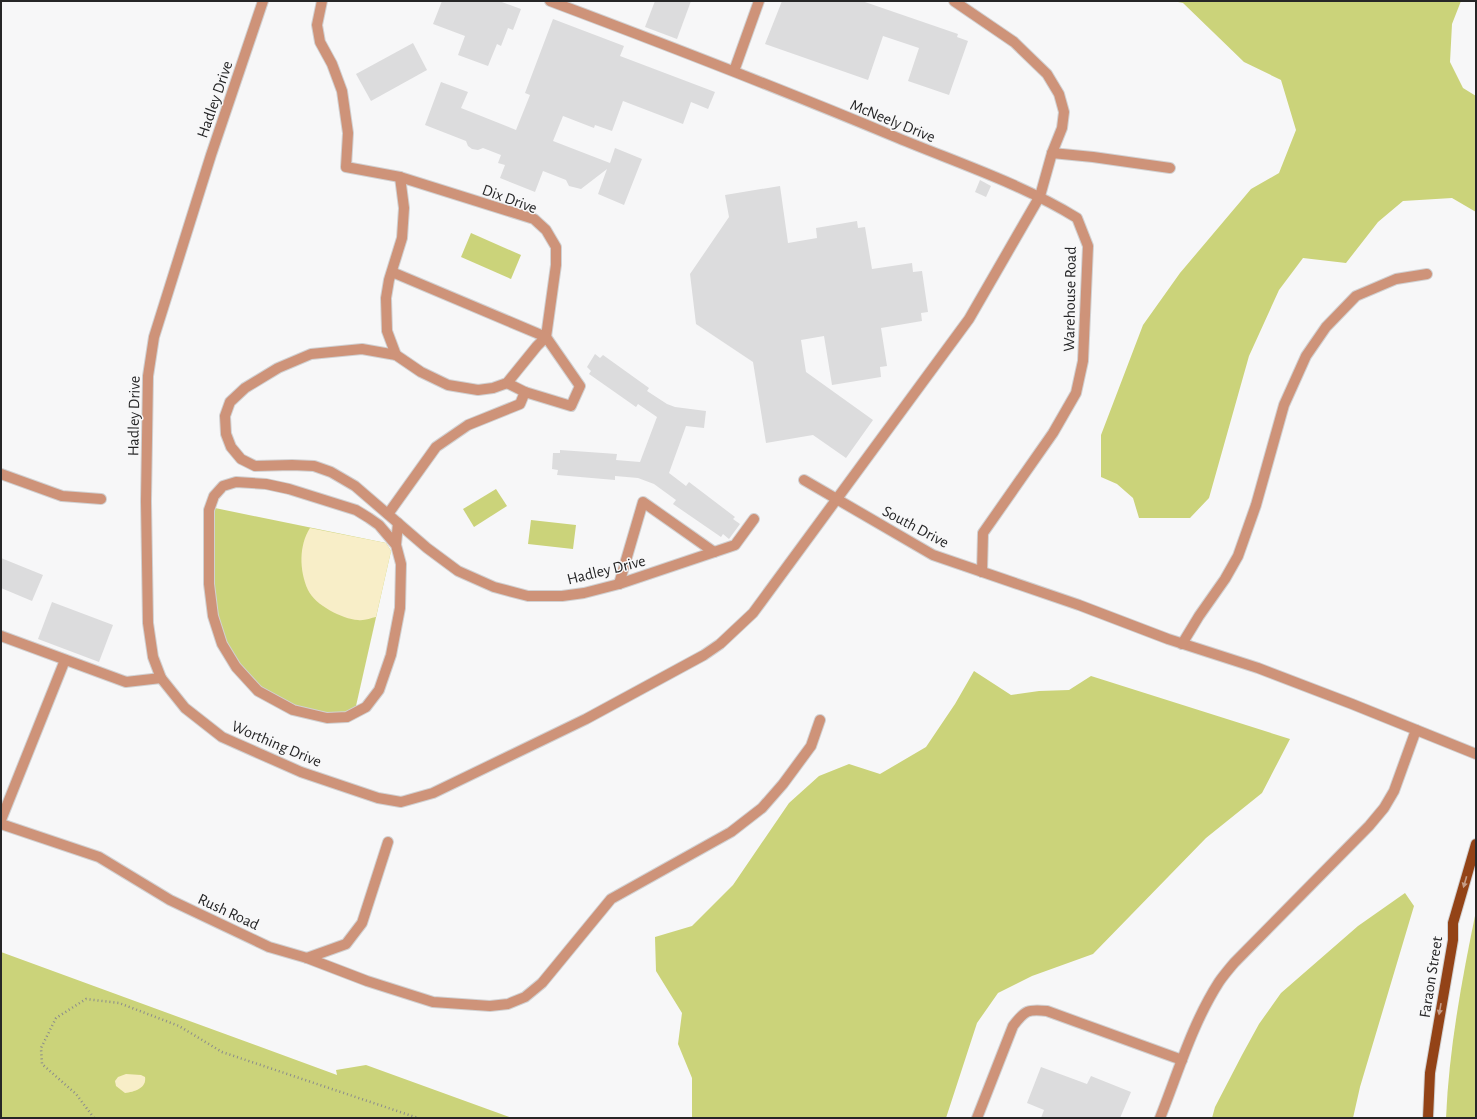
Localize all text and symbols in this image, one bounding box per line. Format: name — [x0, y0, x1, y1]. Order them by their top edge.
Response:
street label: Hadley Drive — [194, 59, 237, 140]
street label: McNeely Drive — [848, 97, 937, 146]
street label: Dix Drive — [480, 182, 539, 216]
street label: Warehouse Road — [1061, 246, 1079, 352]
street label: Hadley Drive — [125, 376, 144, 456]
street label: South Drive — [880, 503, 951, 551]
street label: Hadley Drive — [565, 552, 647, 588]
street label: Worthing Drive — [229, 718, 324, 770]
one-way arrow — [1462, 876, 1468, 888]
street label: Rush Road — [196, 891, 262, 933]
street label: Faraon Street — [1417, 935, 1445, 1019]
one-way arrow — [1437, 1003, 1443, 1015]

